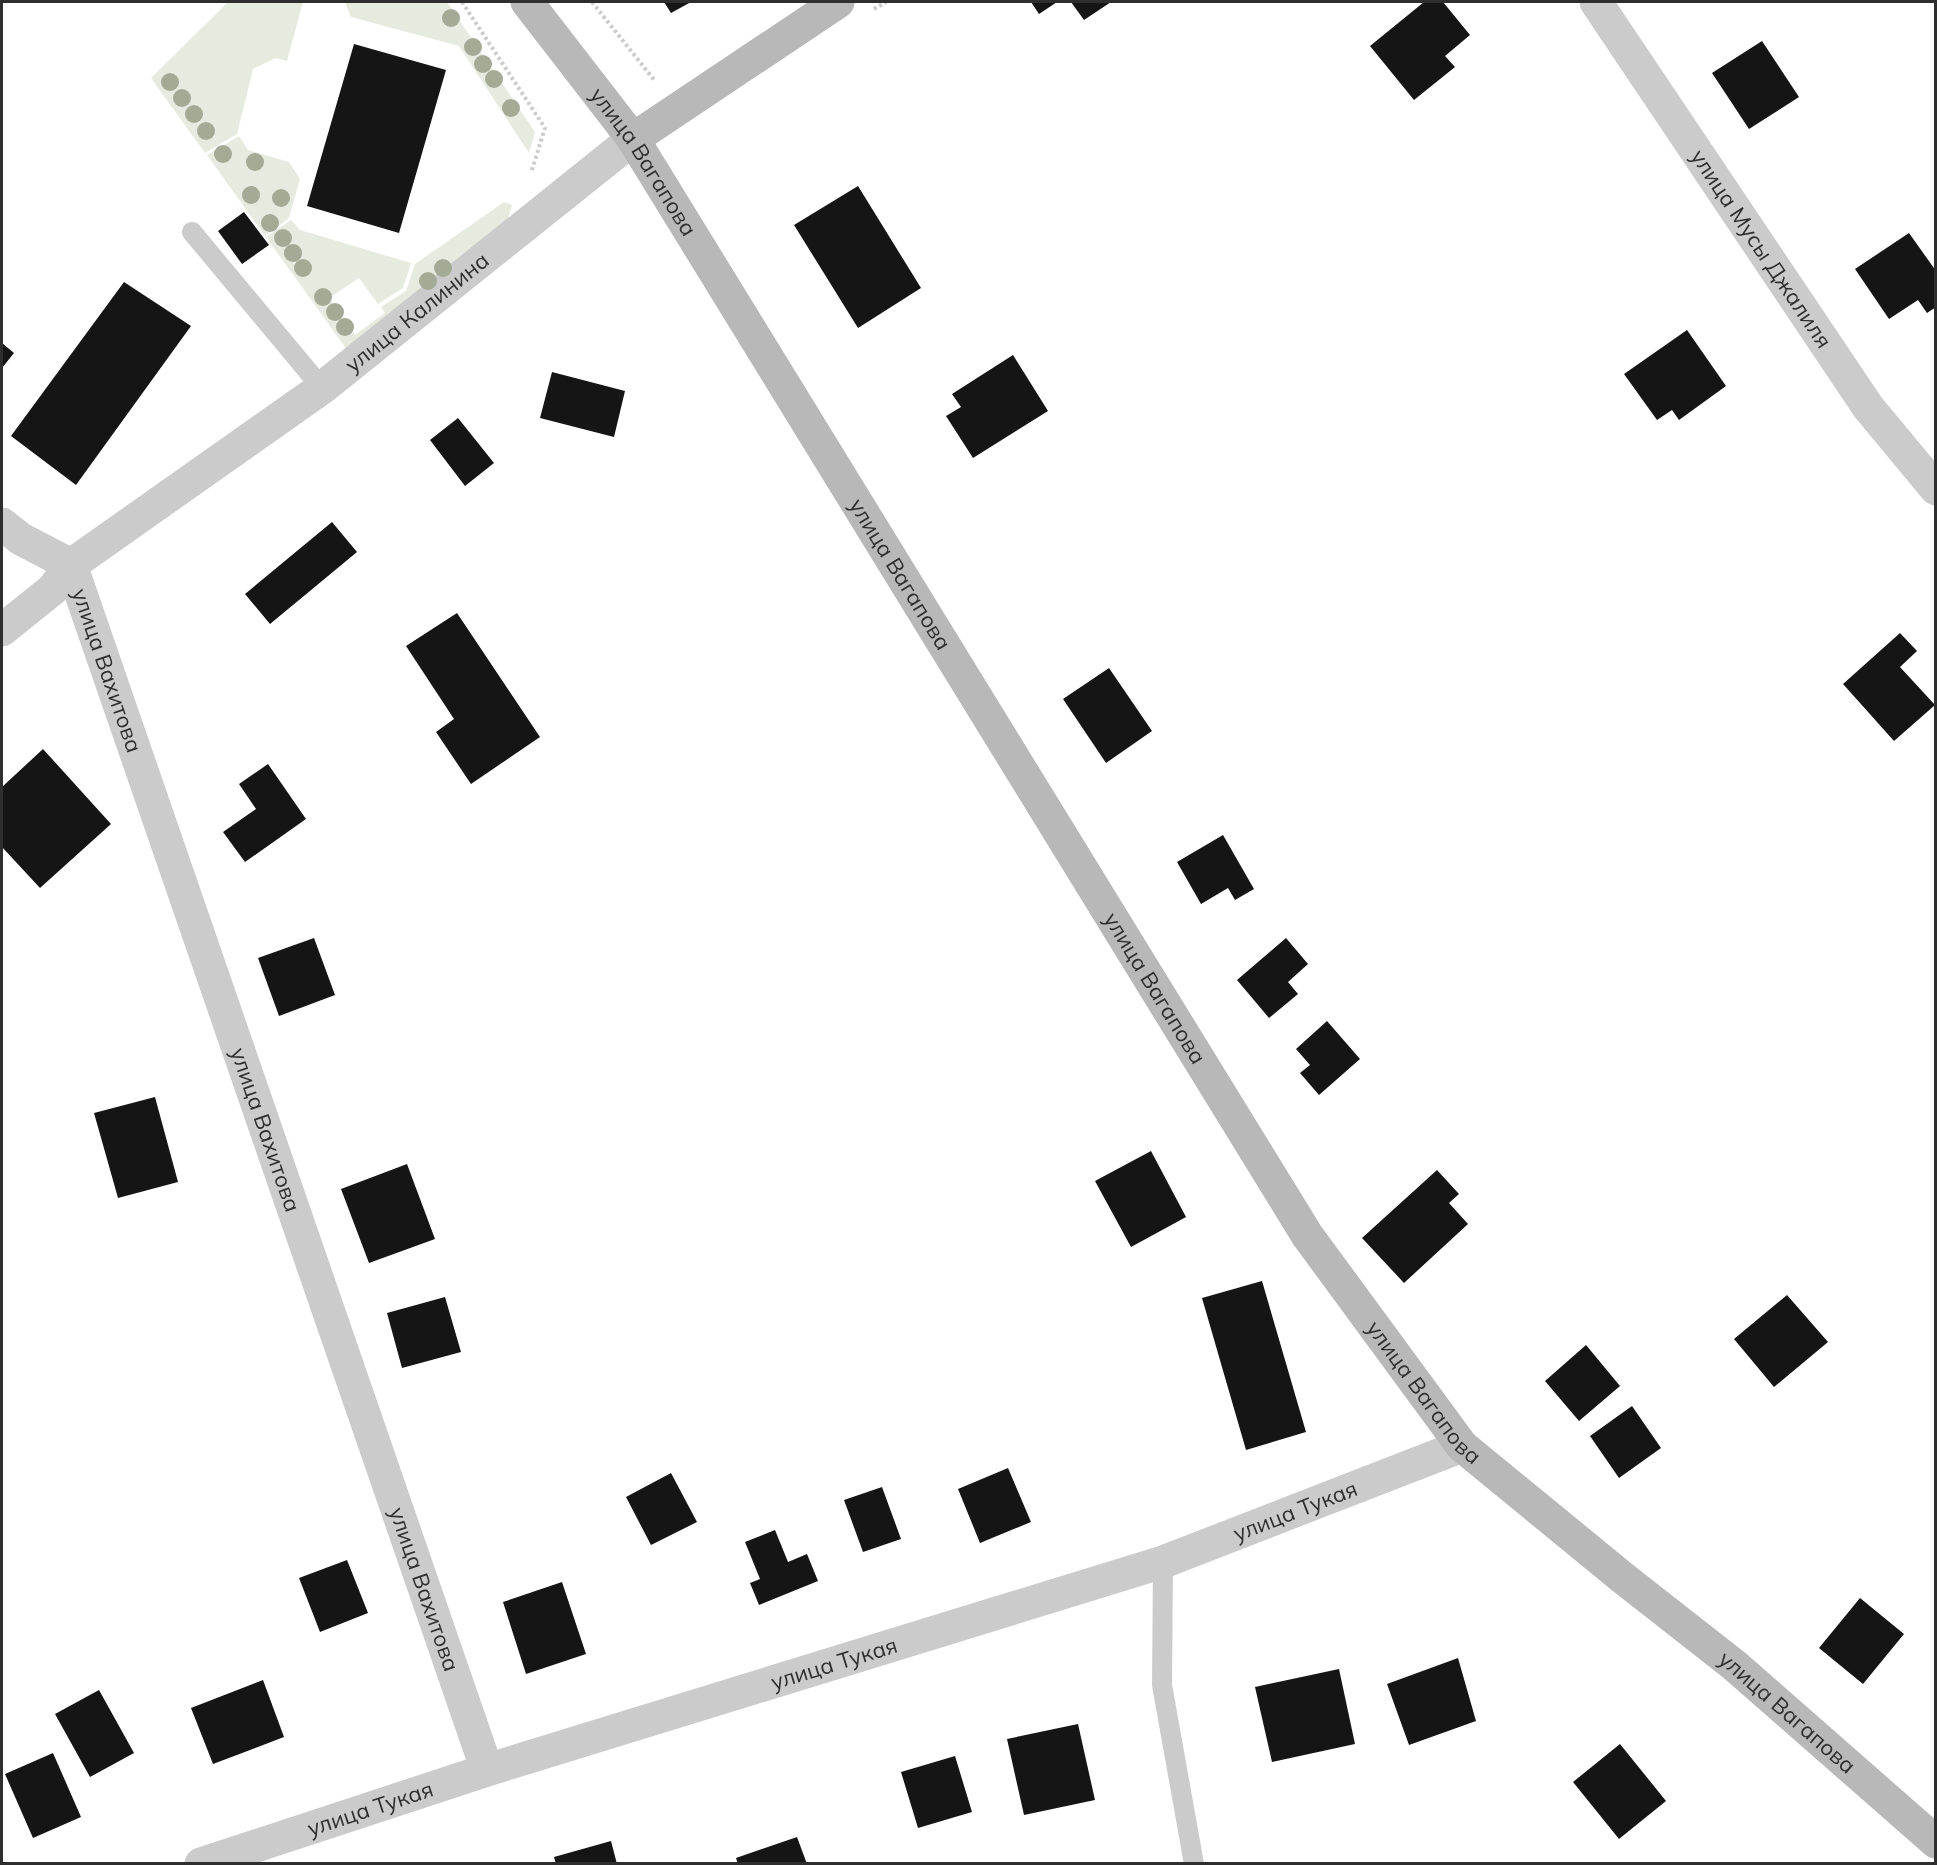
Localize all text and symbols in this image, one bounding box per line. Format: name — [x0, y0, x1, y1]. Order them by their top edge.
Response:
street label: улица Вагапова — [584, 82, 703, 241]
street label: улица Мусы Джалиля — [1685, 144, 1838, 353]
street label: улица Калинина — [339, 246, 494, 378]
street label: улица Вагапова — [843, 493, 958, 655]
street label: улица Вахитова — [66, 585, 149, 756]
street label: улица Вагапова — [1098, 907, 1212, 1069]
street label: улица Вахитова — [225, 1044, 307, 1216]
street label: улица Вагапова — [1361, 1315, 1487, 1470]
street label: улица Тукая — [1229, 1474, 1361, 1547]
street label: улица Вахитова — [383, 1503, 466, 1675]
street label: улица Тукая — [767, 1631, 901, 1696]
street label: улица Вагапова — [1713, 1644, 1862, 1779]
street label: улица Тукая — [304, 1775, 437, 1842]

